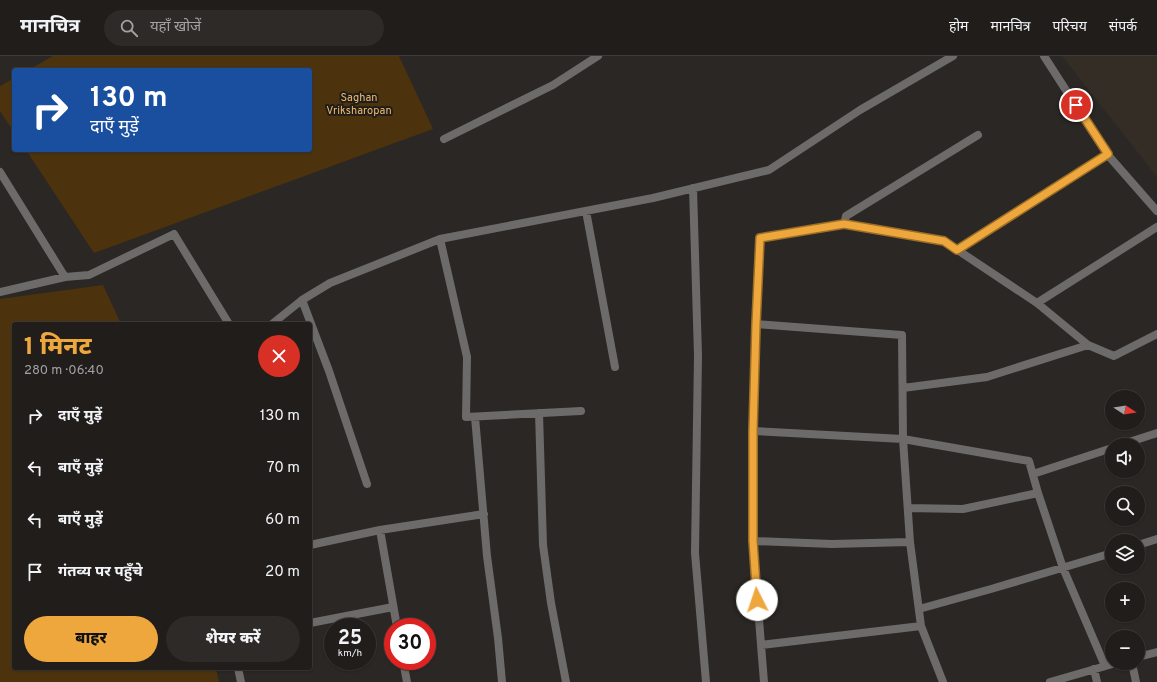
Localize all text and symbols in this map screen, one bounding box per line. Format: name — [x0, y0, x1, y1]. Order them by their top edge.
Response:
search box — [104, 10, 384, 46]
text: मानचित्र — [20, 15, 80, 39]
icon: search — [118, 17, 140, 39]
text: यहाँ खोजें — [150, 18, 201, 37]
text: होम — [949, 19, 968, 36]
text: मानचित्र — [990, 19, 1031, 36]
text: परिचय — [1053, 19, 1087, 36]
text: संपर्क — [1109, 19, 1137, 36]
text: 130 m — [90, 81, 168, 117]
icon: right — [24, 84, 76, 136]
pin — [1059, 88, 1093, 122]
park label: Saghan Vriksharopan — [326, 91, 392, 118]
icon: arrive — [1065, 94, 1087, 116]
text: दाएँ मुड़ें — [90, 116, 139, 139]
text: 1 मिनट — [24, 333, 92, 363]
button: close — [258, 335, 300, 377]
text: 280 m · 06:40 — [24, 363, 104, 379]
north arrow — [1105, 390, 1145, 430]
map controls — [1105, 390, 1145, 670]
icon: right — [24, 405, 46, 427]
text: दाएँ मुड़ें — [58, 407, 102, 426]
text: 130 m — [260, 407, 300, 426]
button: sound — [1105, 438, 1145, 478]
icon: left — [24, 457, 46, 479]
text: बाएँ मुड़ें — [58, 459, 103, 478]
text: 70 m — [267, 459, 300, 478]
button: search — [1105, 486, 1145, 526]
icon: left — [24, 509, 46, 531]
text: बाएँ मुड़ें — [58, 511, 103, 530]
text: 60 m — [265, 511, 300, 530]
button: layers — [1105, 534, 1145, 574]
icon: arrive — [24, 561, 46, 583]
text: गंतव्य पर पहुँचे — [58, 563, 143, 582]
text: 20 m — [265, 563, 300, 582]
position arrow — [736, 579, 778, 621]
button: + — [1105, 582, 1145, 622]
button: बाहर — [24, 616, 158, 662]
button: शेयर करें — [166, 616, 300, 662]
speed limit sign: 30 — [384, 618, 436, 670]
text: 25 — [338, 626, 362, 652]
button: − — [1105, 630, 1145, 670]
text: km/h — [338, 647, 362, 660]

